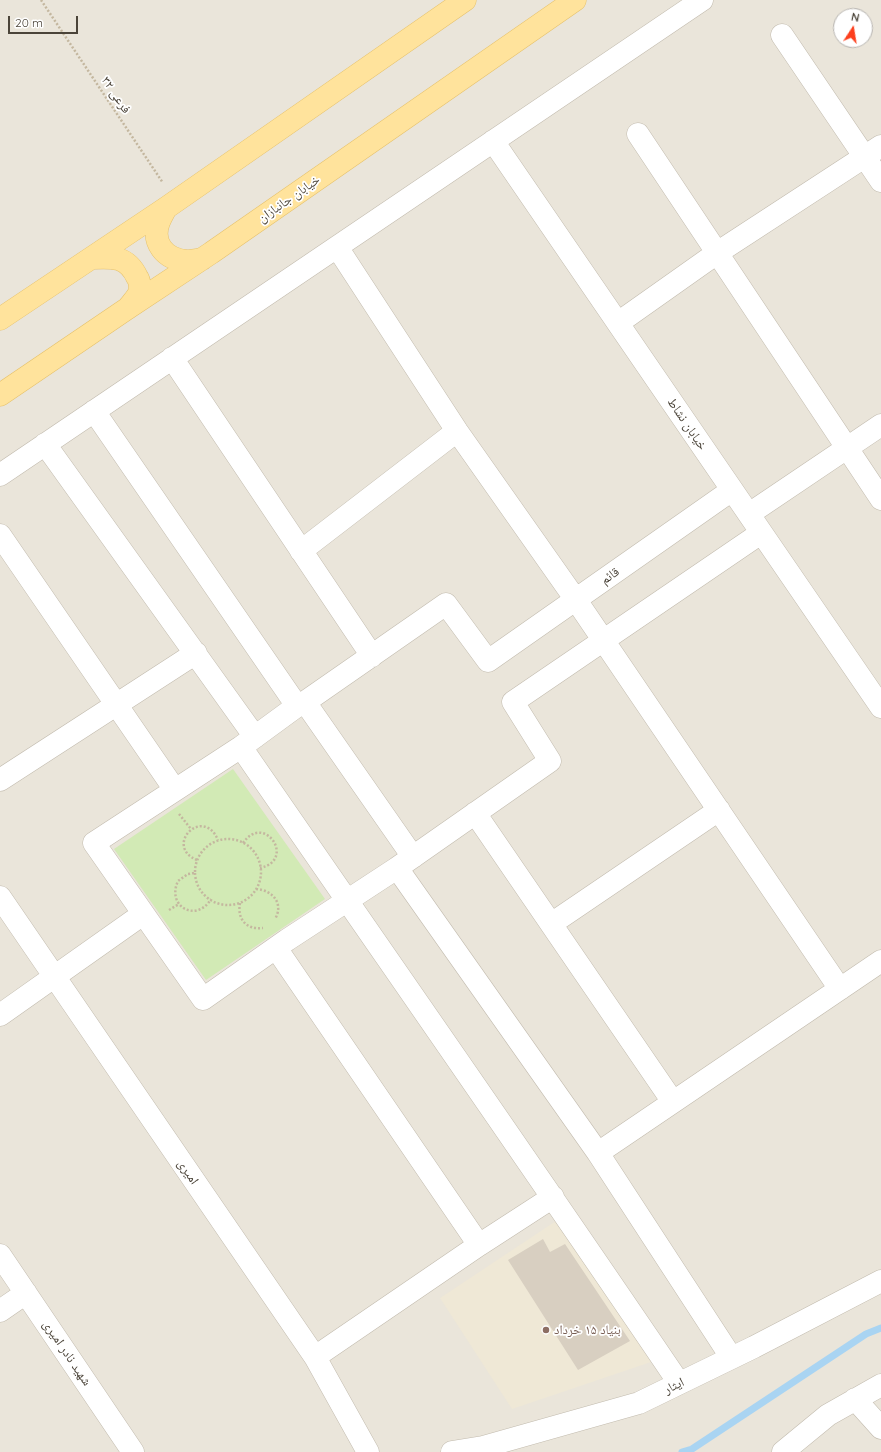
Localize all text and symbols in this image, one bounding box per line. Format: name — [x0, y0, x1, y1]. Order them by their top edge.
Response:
scale bar — [10, 8, 80, 34]
north arrow — [833, 8, 873, 48]
text: N — [850, 10, 861, 25]
text: 20 m — [15, 15, 43, 30]
street label: فرعی ۳۲ — [98, 73, 134, 117]
street label: خیابان جانبازان — [255, 172, 323, 226]
street label: خیابان نشاط — [664, 395, 710, 453]
street label: قائم — [598, 564, 622, 588]
street label: امیری — [174, 1156, 202, 1188]
street label: شهید نادر امیری — [39, 1317, 95, 1389]
place label: بنیاد ۱۵ خرداد — [554, 1322, 621, 1338]
marker: بنیاد ۱۵ خرداد — [541, 1325, 551, 1335]
street label: ایثار — [661, 1374, 687, 1398]

